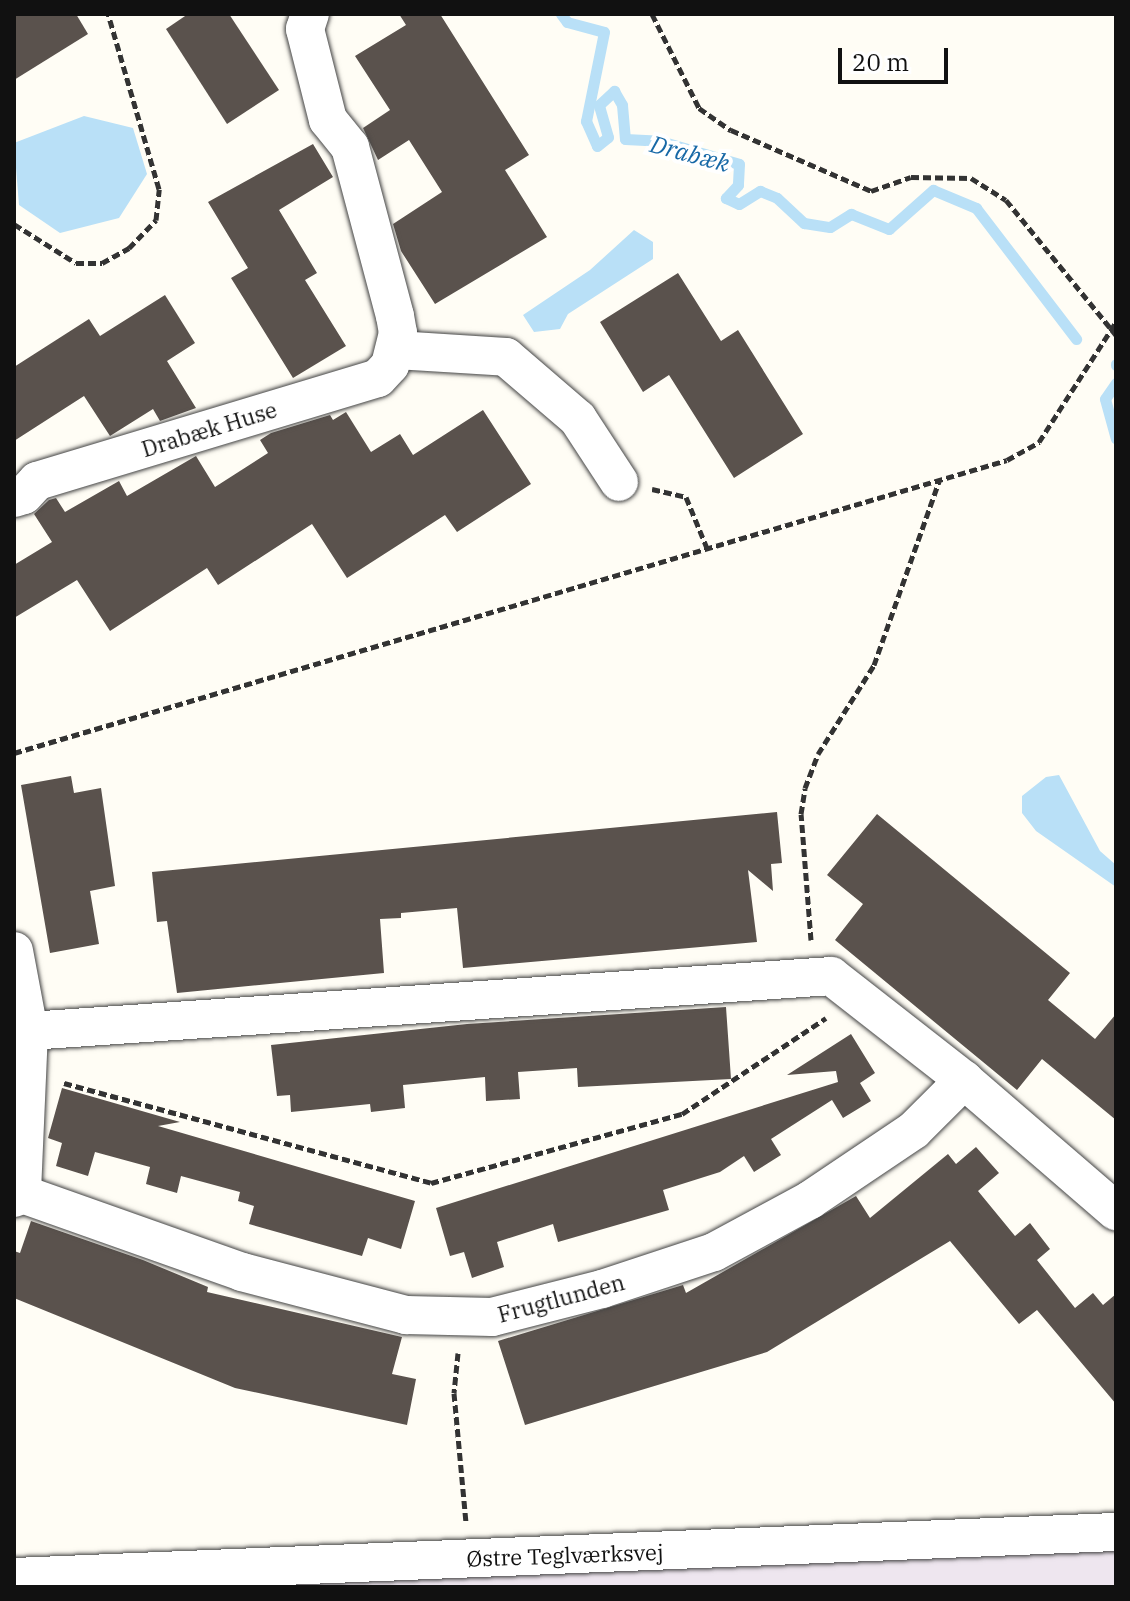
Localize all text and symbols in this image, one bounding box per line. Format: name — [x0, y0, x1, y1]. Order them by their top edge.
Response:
scale bar — [842, 32, 952, 82]
text: 20 m — [852, 46, 909, 78]
water label: Drabæk — [647, 130, 733, 178]
street label: Drabæk Huse — [138, 396, 280, 462]
street label: Frugtlunden — [495, 1268, 627, 1328]
street label: Østre Teglværksvej — [466, 1538, 664, 1572]

